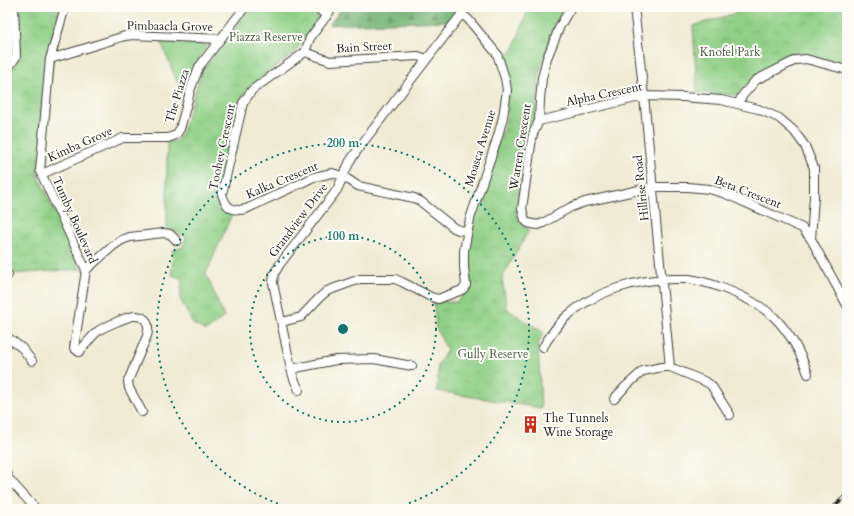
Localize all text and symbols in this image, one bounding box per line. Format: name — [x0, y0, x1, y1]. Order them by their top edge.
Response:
street label: Pimbaacla Grove — [127, 17, 213, 35]
park label: Piazza Reserve — [229, 29, 303, 45]
street label: Bain Street — [336, 38, 392, 56]
park label: Knofel Park — [700, 44, 761, 60]
street label: The Piazza — [161, 66, 193, 125]
street label: Alpha Crescent — [564, 78, 644, 110]
street label: Toohey Crescent — [205, 102, 239, 192]
street label: Warren Crescent — [505, 102, 535, 192]
street label: Moasca Avenue — [461, 108, 499, 188]
street label: Kimba Grove — [45, 123, 115, 165]
text: 200 m — [327, 135, 360, 151]
street label: Hillrise Road — [630, 154, 652, 222]
street label: Kalka Crescent — [244, 158, 321, 202]
street label: Beta Crescent — [712, 172, 784, 212]
street label: Tumby Boulevard — [49, 174, 102, 266]
street label: Grandview Drive — [265, 180, 331, 260]
text: 100 m — [327, 228, 360, 244]
centre of rings — [336, 322, 350, 336]
park label: Gully Reserve — [458, 346, 528, 362]
place label: The Tunnels Wine Storage — [542, 410, 613, 440]
building icon: The Tunnels Wine Storage — [520, 415, 540, 435]

